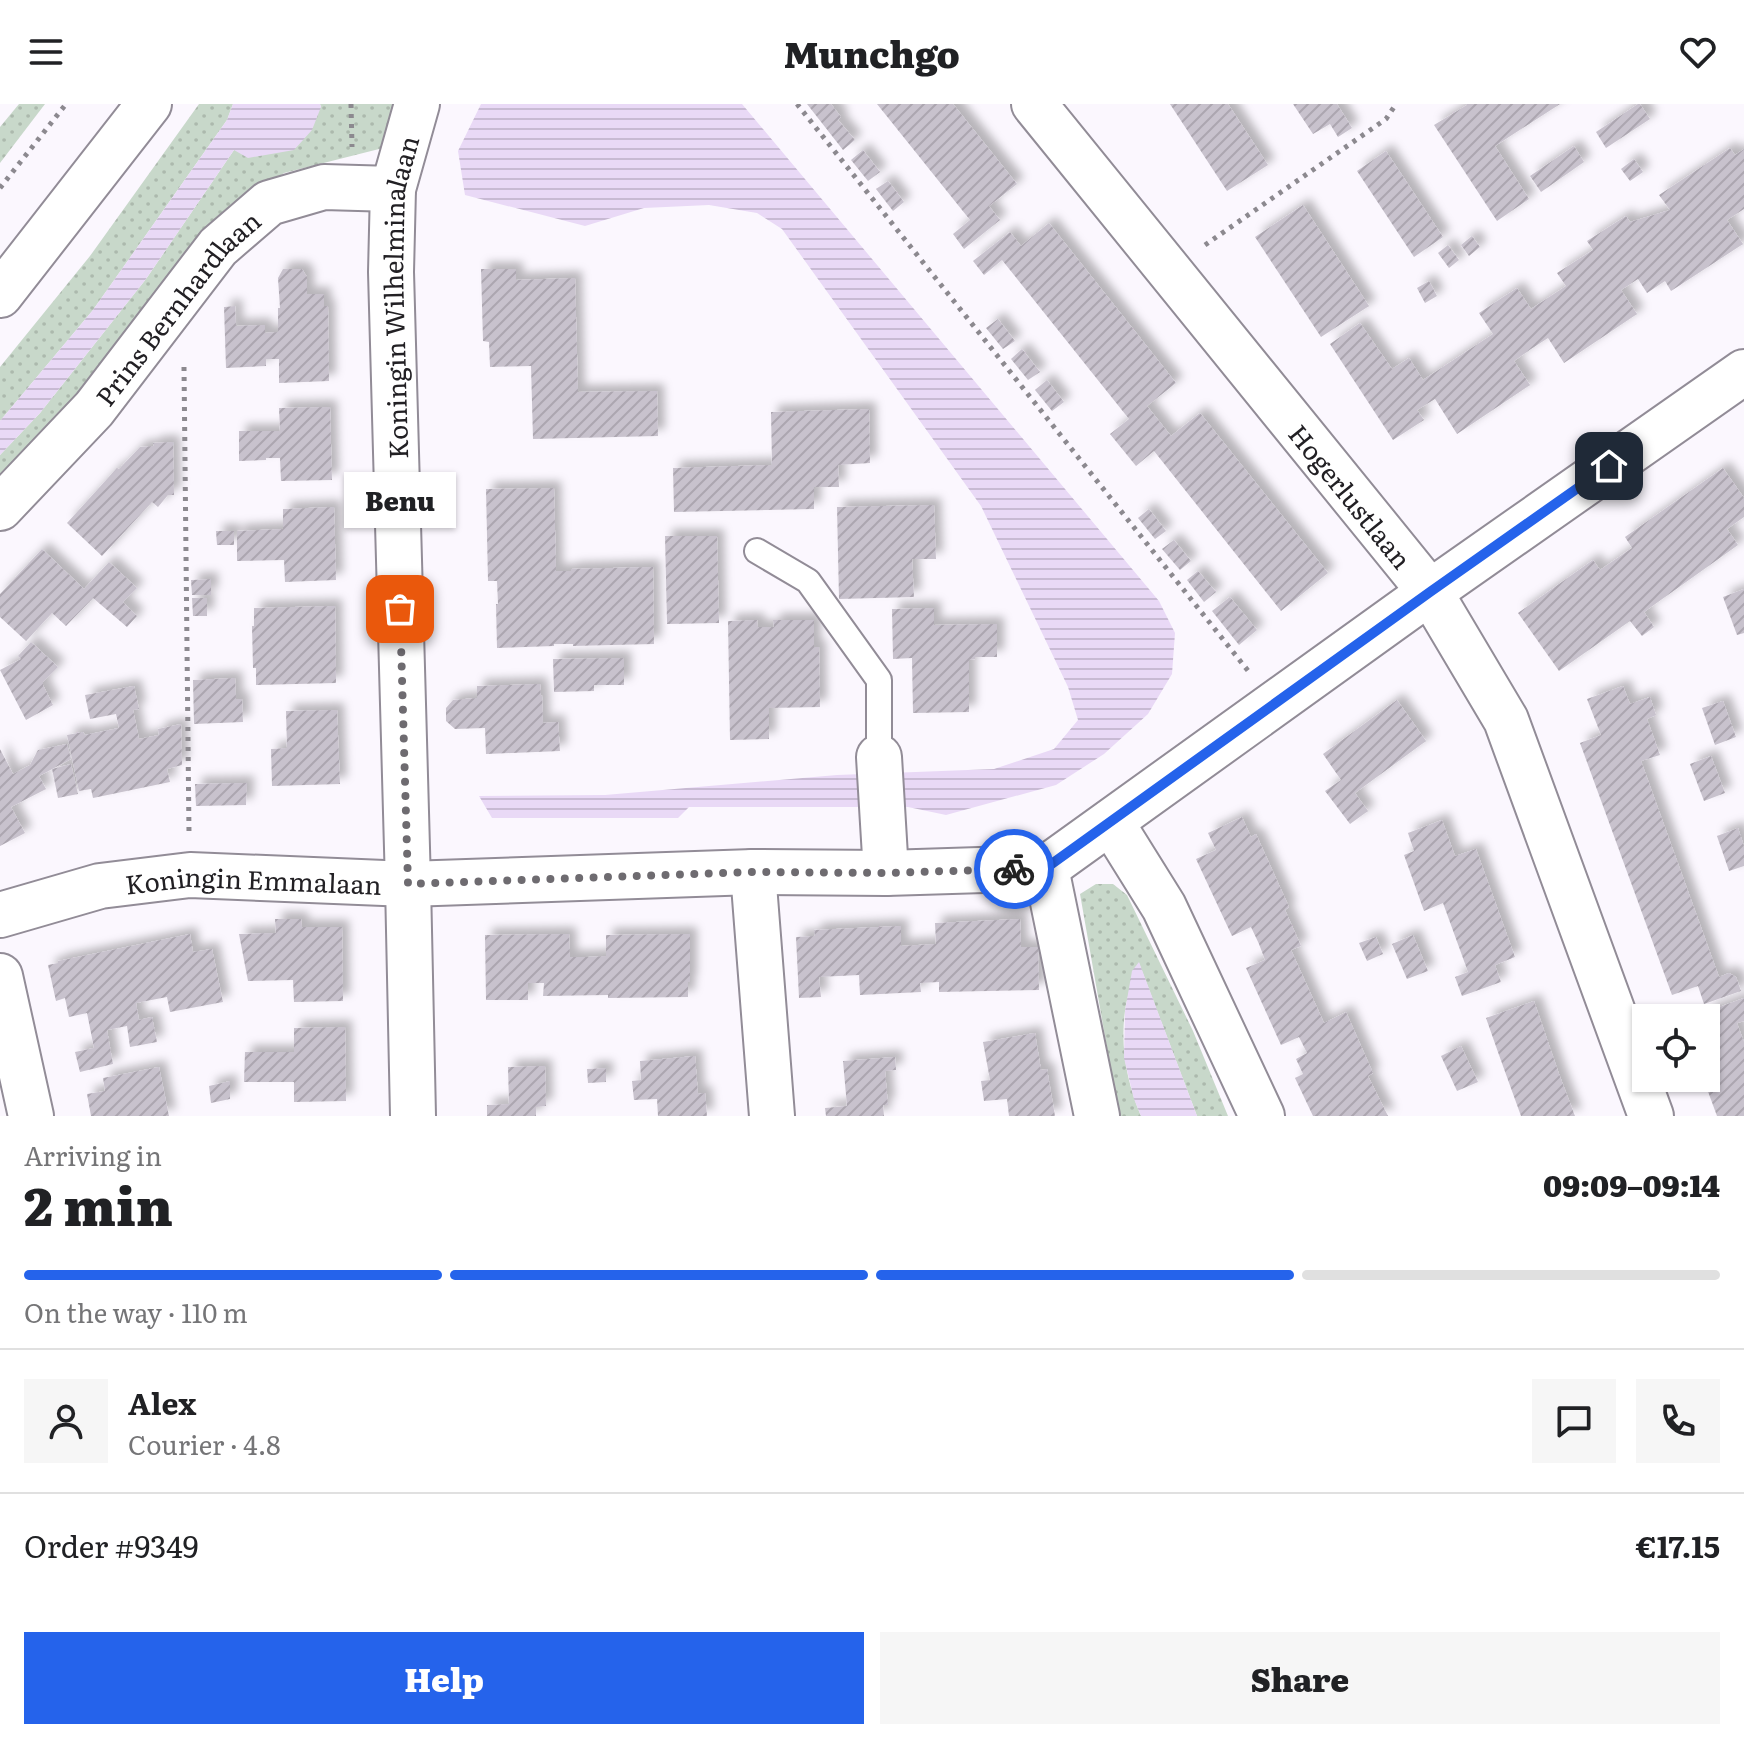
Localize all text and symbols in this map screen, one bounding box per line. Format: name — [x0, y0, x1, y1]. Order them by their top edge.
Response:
text: Munchgo — [784, 26, 960, 79]
icon: menu — [24, 30, 68, 74]
icon: heart — [1676, 30, 1720, 74]
street label: Koningin Wilhelminalaan — [371, 130, 427, 460]
street label: Prins Bernhardlaan — [85, 200, 268, 413]
street label: Hogerlustlaan — [1281, 415, 1422, 576]
pin — [1575, 432, 1643, 500]
icon: home — [1587, 444, 1631, 488]
callout: Benu — [344, 473, 456, 529]
text: Benu — [365, 480, 435, 519]
pin — [366, 575, 434, 643]
icon: bag — [378, 587, 422, 631]
courier — [974, 829, 1054, 909]
icon: bike — [992, 847, 1036, 891]
street label: Koningin Emmalaan — [123, 855, 382, 902]
map controls — [1632, 1004, 1720, 1092]
button: locate — [1632, 1004, 1720, 1092]
text: Arriving in — [24, 1135, 162, 1174]
text: 09:09–09:14 — [1543, 1162, 1720, 1206]
text: 2 min — [24, 1165, 173, 1242]
text: On the way · 110 m — [24, 1292, 248, 1331]
button: person — [24, 1379, 108, 1463]
button: chat — [1532, 1379, 1616, 1463]
button: phone — [1636, 1379, 1720, 1463]
text: Alex — [128, 1380, 196, 1424]
text: Courier · 4.8 — [128, 1424, 281, 1463]
text: Order #9349 — [24, 1523, 198, 1567]
text: €17.15 — [1636, 1523, 1720, 1567]
button: Help — [24, 1632, 864, 1724]
button: Share — [880, 1632, 1720, 1724]

